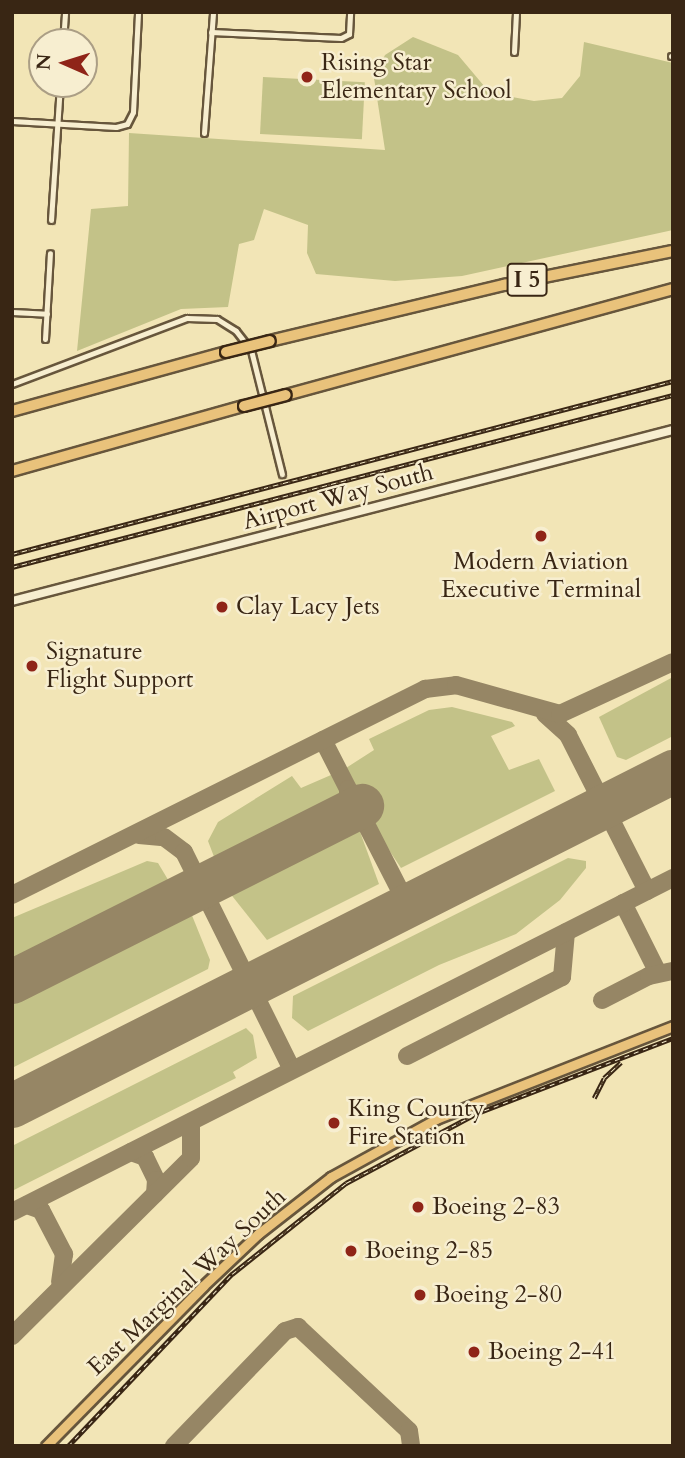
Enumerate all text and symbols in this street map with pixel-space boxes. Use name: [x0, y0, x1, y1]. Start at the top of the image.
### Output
north arrow: [28, 28, 98, 98]
place label: Rising Star Elementary School: [321, 49, 512, 105]
text: N: [31, 53, 57, 71]
marker: Rising Star Elementary School: [299, 69, 315, 85]
road number: I 5: [506, 260, 548, 300]
street label: Airport Way South: [240, 458, 436, 536]
marker: Modern Aviation Executive Terminal: [533, 528, 549, 544]
place label: Modern Aviation Executive Terminal: [441, 548, 641, 604]
place label: Clay Lacy Jets: [236, 593, 380, 621]
marker: Clay Lacy Jets: [214, 599, 230, 615]
place label: Signature Flight Support: [46, 638, 193, 694]
marker: Signature Flight Support: [24, 658, 40, 674]
place label: King County Fire Station: [348, 1095, 485, 1151]
marker: King County Fire Station: [326, 1115, 342, 1131]
street label: East Marginal Way South: [82, 1183, 292, 1381]
place label: Boeing 2-83: [432, 1193, 560, 1221]
marker: Boeing 2-83: [410, 1199, 426, 1215]
place label: Boeing 2-85: [365, 1237, 493, 1265]
marker: Boeing 2-85: [343, 1243, 359, 1259]
place label: Boeing 2-80: [434, 1281, 562, 1309]
marker: Boeing 2-80: [412, 1287, 428, 1303]
place label: Boeing 2-41: [488, 1338, 616, 1366]
marker: Boeing 2-41: [466, 1344, 482, 1360]

